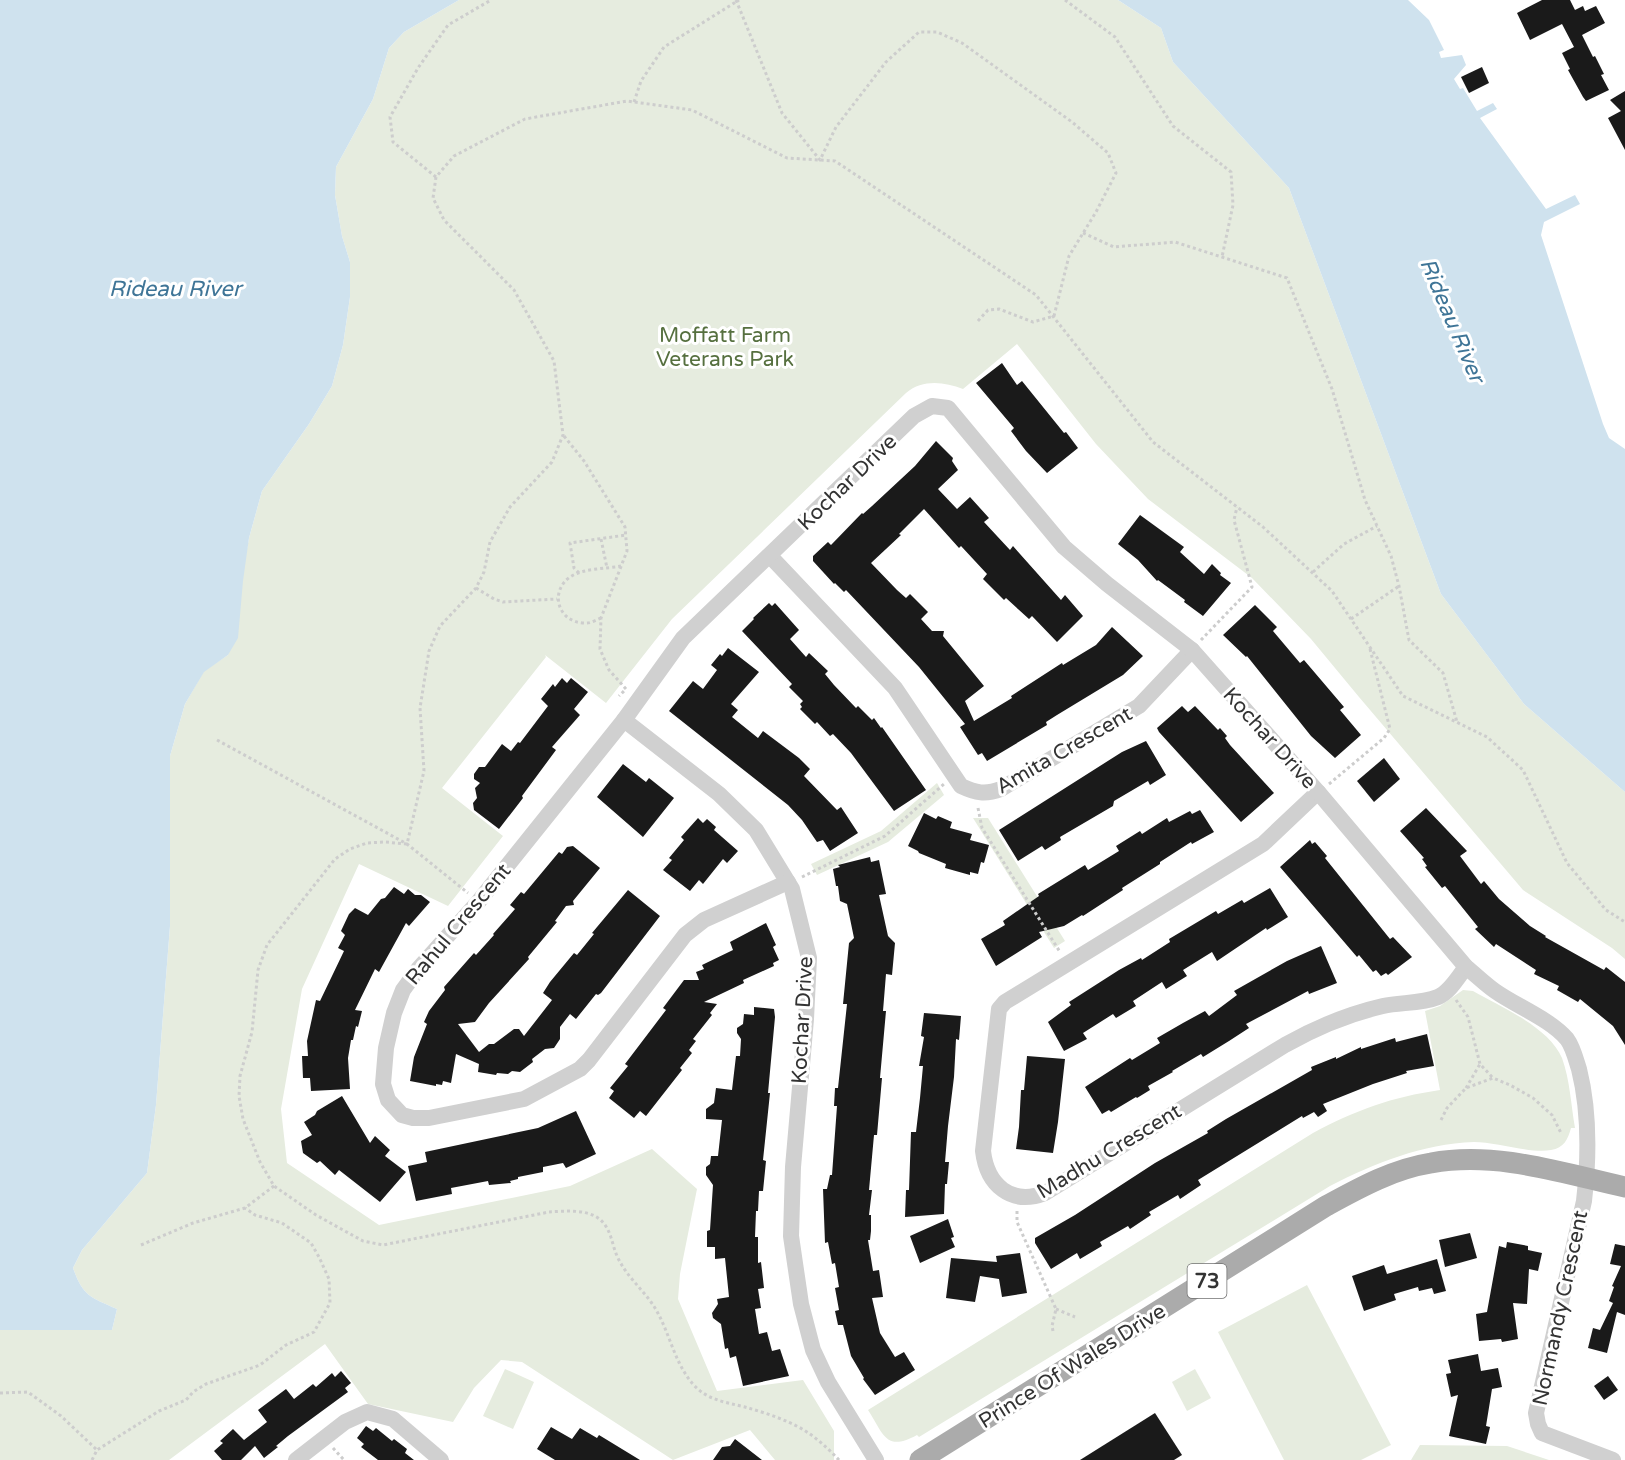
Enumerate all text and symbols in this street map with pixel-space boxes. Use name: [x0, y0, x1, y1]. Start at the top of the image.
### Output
water label: Rideau River: [1414, 254, 1491, 389]
water label: Rideau River: [109, 276, 244, 302]
park label: Moffatt Farm Veterans Park: [656, 323, 794, 372]
street label: Kochar Drive: [793, 429, 902, 536]
street label: Kochar Drive: [1218, 682, 1322, 794]
street label: Amita Crescent: [992, 701, 1137, 800]
street label: Rahul Crescent: [400, 859, 516, 990]
street label: Kochar Drive: [787, 955, 818, 1085]
street label: Madhu Crescent: [1033, 1098, 1186, 1204]
street label: Normandy Crescent: [1528, 1208, 1593, 1408]
road number: 73: [1188, 1264, 1226, 1298]
street label: Prince Of Wales Drive: [974, 1299, 1170, 1434]

